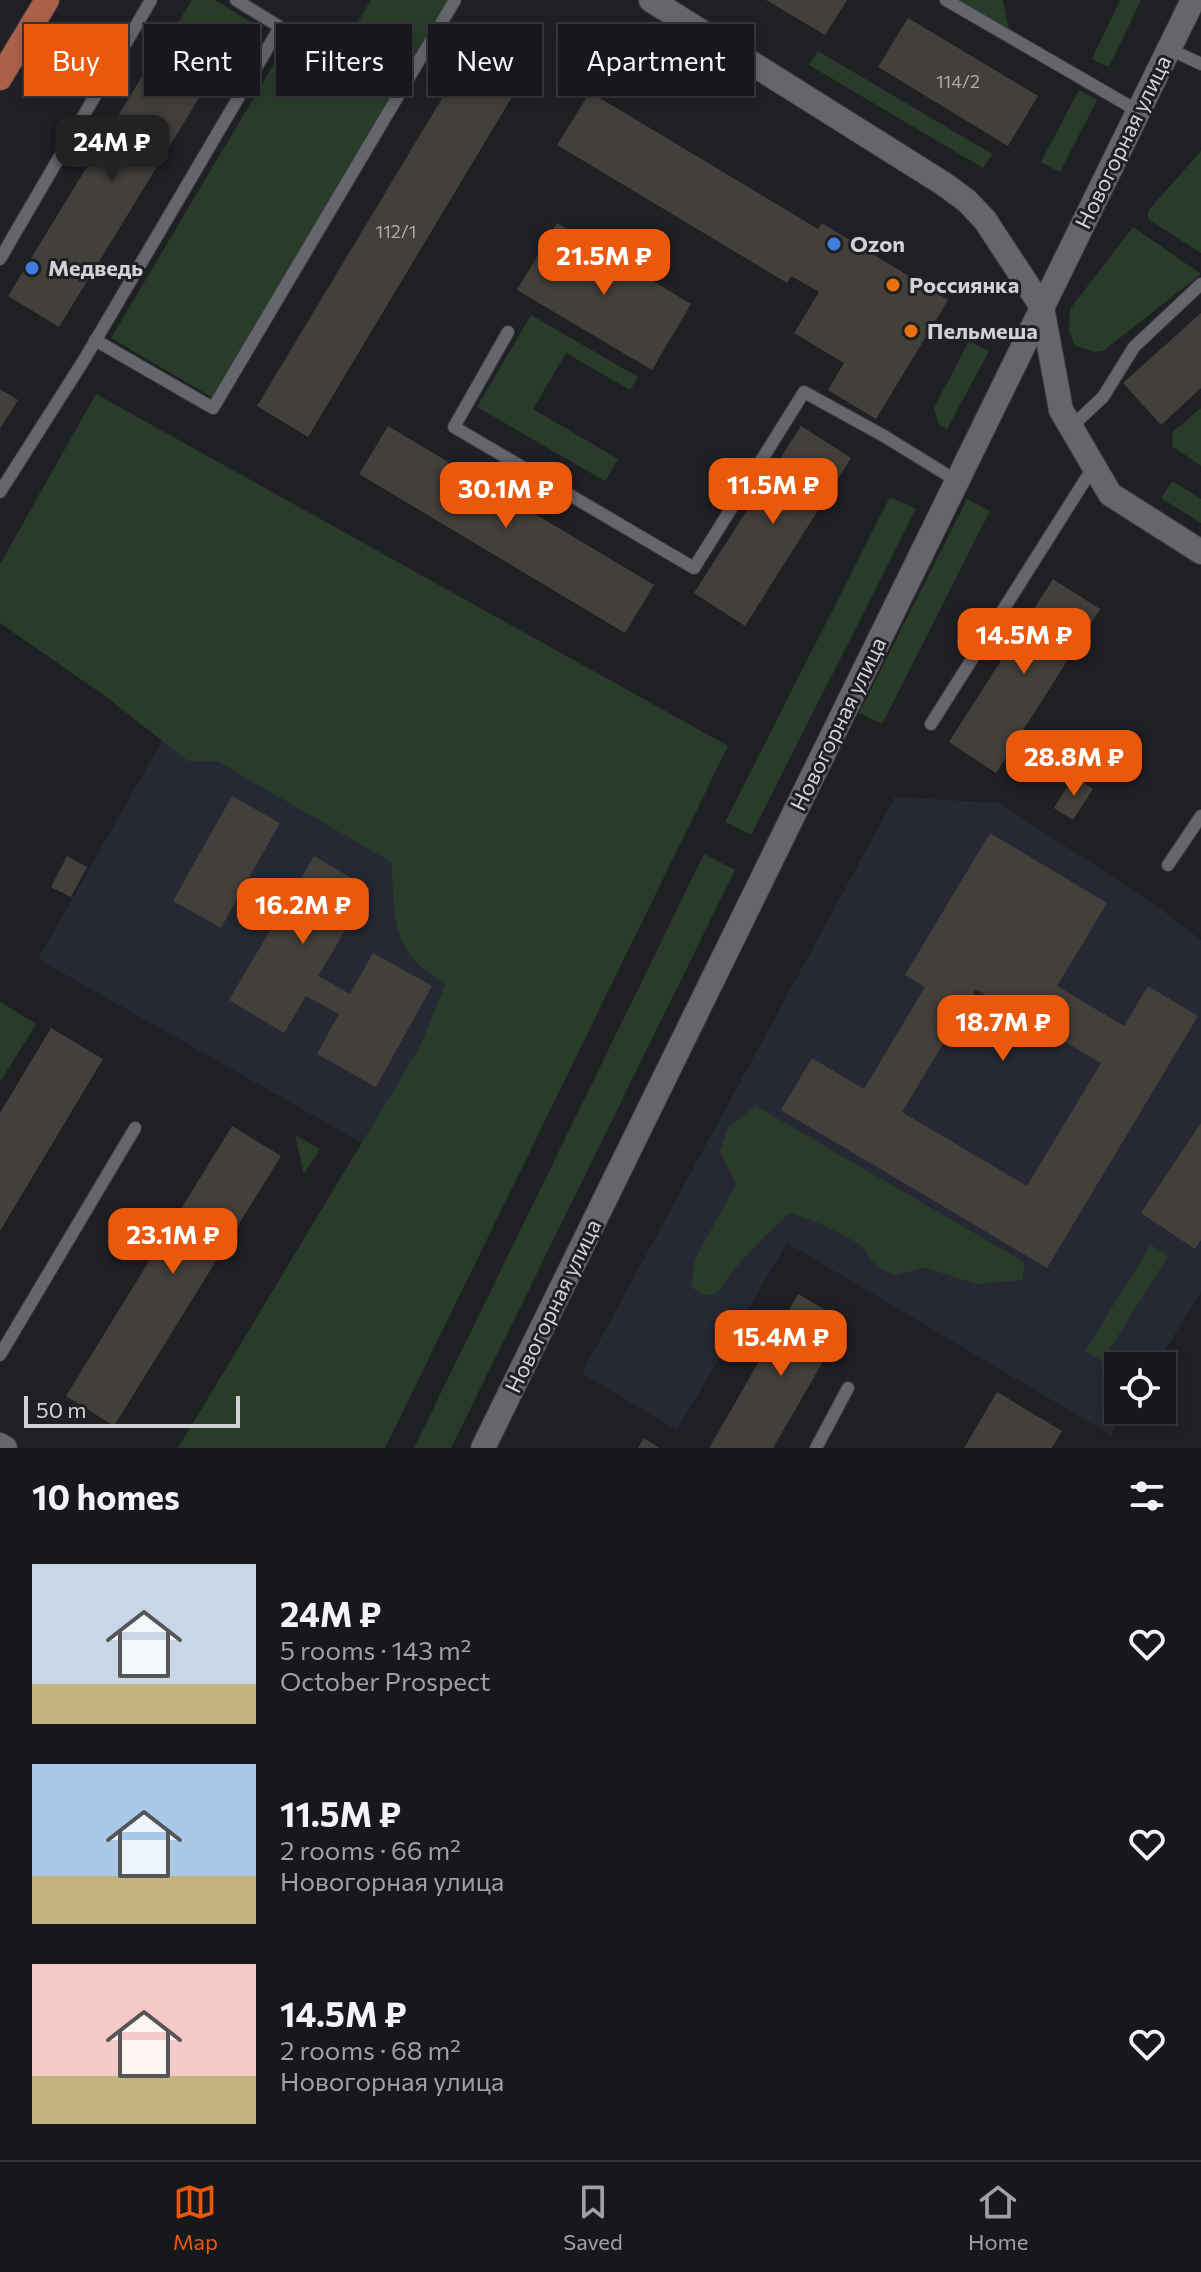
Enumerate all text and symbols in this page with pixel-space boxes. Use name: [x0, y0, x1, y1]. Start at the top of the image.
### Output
chip: Buy: [24, 24, 128, 96]
chip: Rent: [144, 24, 260, 96]
chip: Filters: [276, 24, 412, 96]
chip: New: [428, 24, 542, 96]
chip: Apartment: [558, 24, 754, 96]
street label: Новогорная улица: [1069, 51, 1176, 233]
house number: 114/2: [936, 70, 980, 92]
pin: 24M ₽: [56, 115, 168, 183]
text: 24M ₽: [73, 125, 151, 156]
house number: 112/1: [375, 220, 417, 242]
pin: 21.5M ₽: [530, 229, 678, 297]
place label: Ozon: [850, 230, 905, 257]
marker: Ozon: [825, 235, 843, 253]
text: 21.5M ₽: [556, 239, 652, 270]
place label: Медведь: [48, 254, 143, 281]
marker: Медведь: [23, 259, 41, 277]
place label: Россиянка: [909, 271, 1019, 298]
marker: Россиянка: [884, 276, 902, 294]
place label: Пельмеша: [927, 317, 1038, 344]
marker: Пельмеша: [902, 322, 920, 340]
pin: 11.5M ₽: [699, 458, 847, 526]
pin: 30.1M ₽: [432, 462, 580, 530]
text: 11.5M ₽: [727, 468, 819, 499]
text: 30.1M ₽: [458, 472, 554, 503]
pin: 14.5M ₽: [950, 608, 1098, 676]
text: 14.5M ₽: [976, 618, 1072, 649]
street label: Новогорная улица: [784, 633, 891, 815]
pin: 28.8M ₽: [1000, 730, 1148, 798]
text: 28.8M ₽: [1024, 740, 1124, 771]
pin: 16.2M ₽: [229, 878, 377, 946]
text: 16.2M ₽: [255, 888, 351, 919]
pin: 18.7M ₽: [929, 995, 1077, 1063]
text: 18.7M ₽: [955, 1005, 1051, 1036]
pin: 23.1M ₽: [99, 1208, 247, 1276]
street label: Новогорная улица: [499, 1215, 606, 1397]
text: 23.1M ₽: [126, 1218, 220, 1249]
pin: 15.4M ₽: [707, 1310, 855, 1378]
text: 15.4M ₽: [733, 1320, 829, 1351]
map controls: [1104, 1352, 1176, 1424]
button: locate: [1104, 1352, 1176, 1424]
scale bar: [24, 1392, 240, 1428]
text: 50 m: [36, 1396, 86, 1423]
icon: filters: [1125, 1474, 1169, 1518]
text: 10 homes: [32, 1475, 180, 1517]
text: 24M ₽: [280, 1592, 381, 1634]
icon: home: [96, 1596, 192, 1692]
icon: heart: [1125, 1622, 1169, 1666]
text: 5 rooms · 143 m²: [280, 1634, 471, 1665]
text: October Prospect: [280, 1665, 491, 1696]
text: 11.5M ₽: [280, 1792, 401, 1834]
icon: home: [96, 1796, 192, 1892]
icon: heart: [1125, 1822, 1169, 1866]
text: 2 rooms · 66 m²: [280, 1834, 461, 1865]
text: Новогорная улица: [280, 1865, 504, 1896]
text: 14.5M ₽: [280, 1992, 407, 2034]
icon: home: [96, 1996, 192, 2092]
icon: heart: [1125, 2022, 1169, 2066]
text: 2 rooms · 68 m²: [280, 2034, 461, 2065]
text: Новогорная улица: [280, 2065, 504, 2096]
tab: Map: [173, 2180, 218, 2255]
tab: Saved: [563, 2180, 623, 2255]
tab: Home: [968, 2180, 1028, 2255]

